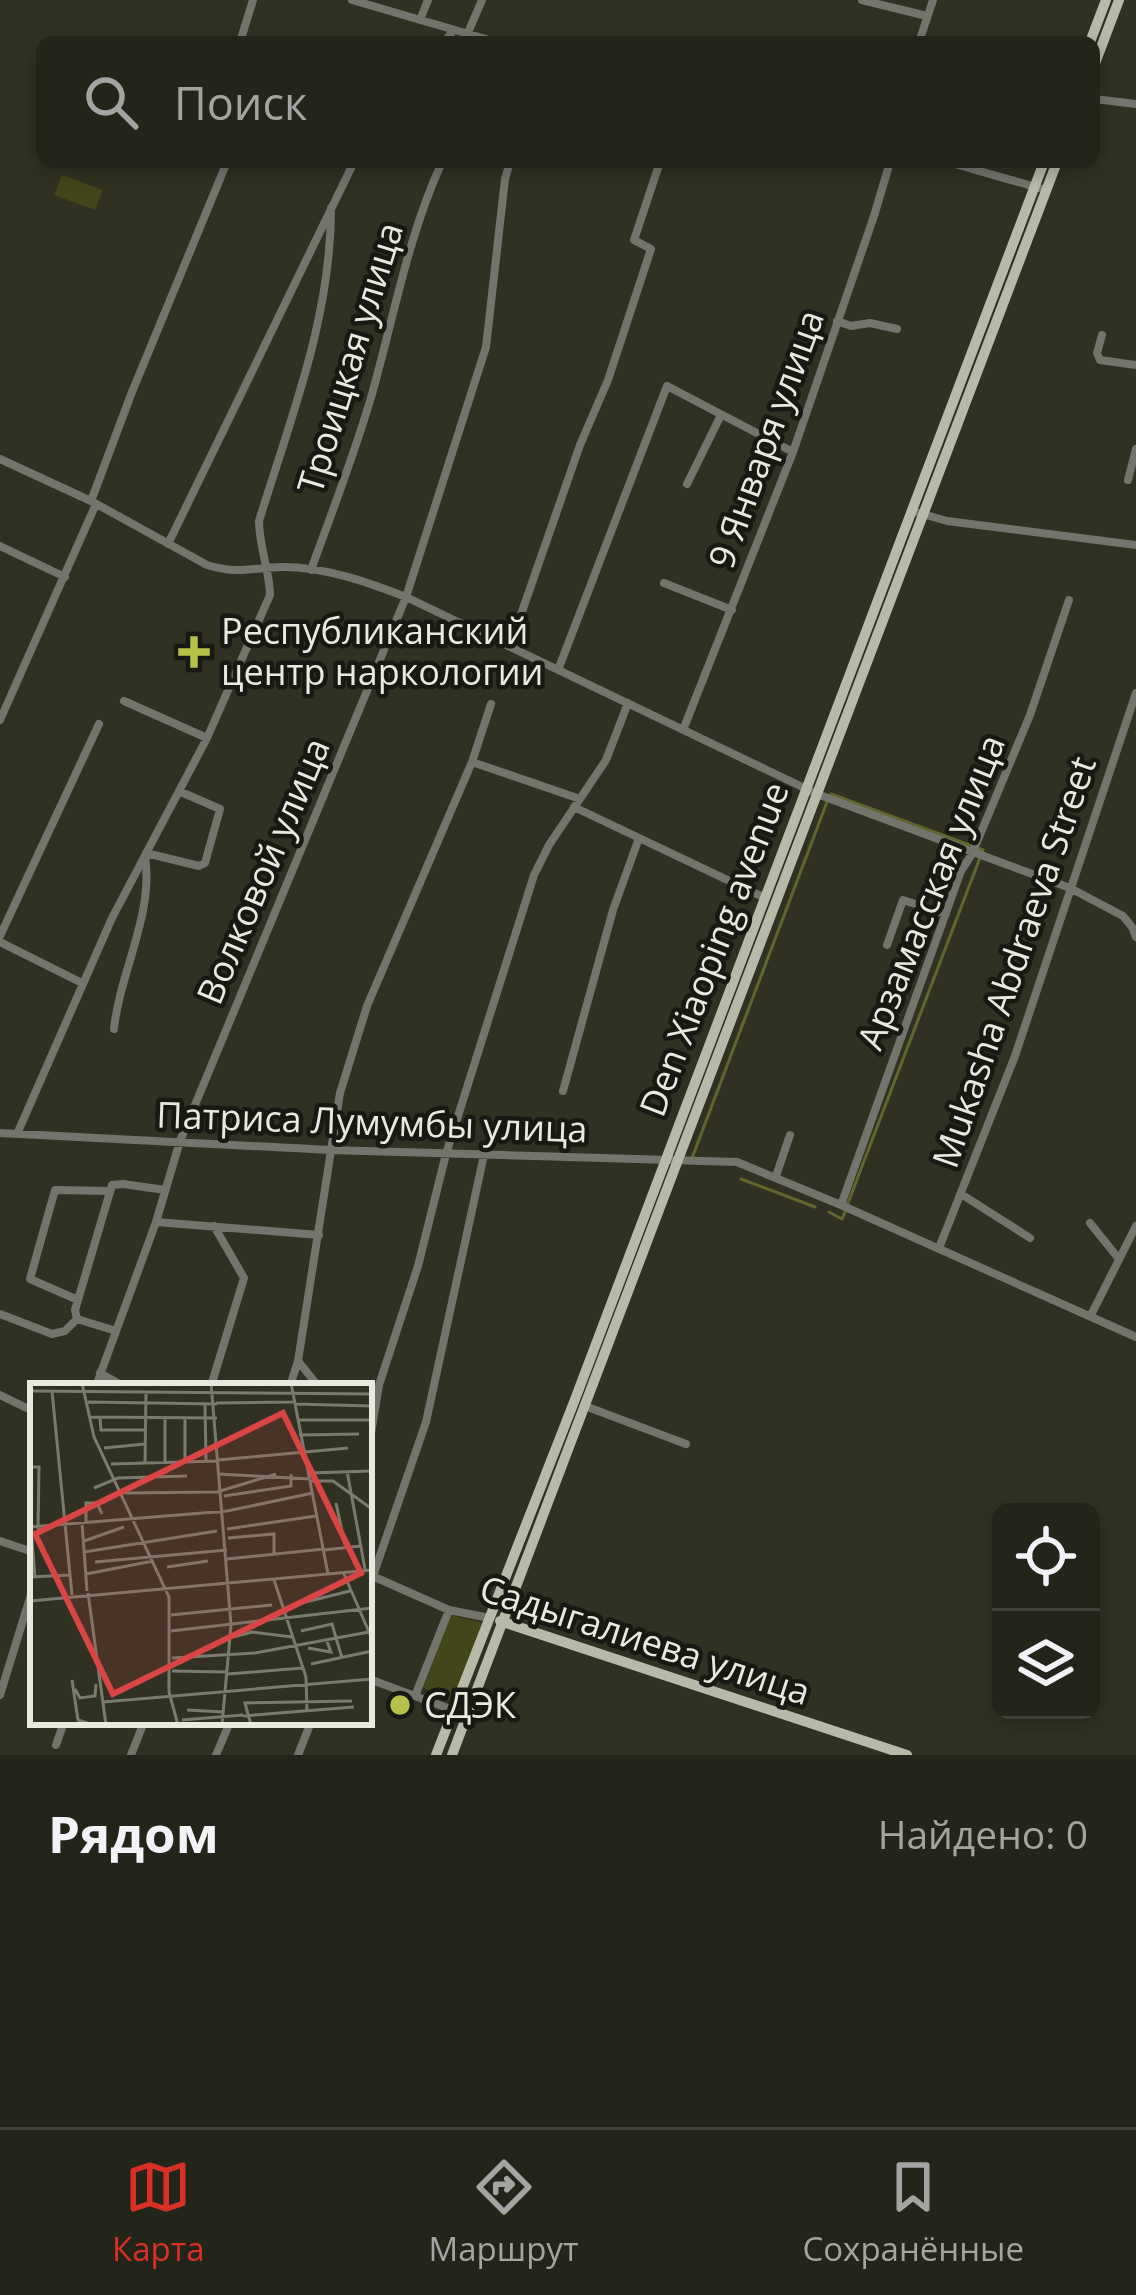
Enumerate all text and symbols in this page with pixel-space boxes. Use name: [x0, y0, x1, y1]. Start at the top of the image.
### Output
search box: [36, 36, 1100, 168]
icon: search: [78, 69, 144, 135]
text: Поиск: [174, 72, 307, 133]
street label: Троицкая улица: [285, 216, 414, 499]
street label: 9 Января улица: [696, 303, 835, 575]
place label: Республиканский центр наркологии: [221, 606, 543, 696]
marker: Республиканский центр наркологии: [178, 636, 210, 668]
street label: Арзамасская улица: [845, 727, 1016, 1056]
street label: Волковой улица: [184, 730, 341, 1011]
street label: Mukasha Abdraeva Street: [920, 750, 1107, 1174]
street label: Den Xiaoping avenue: [627, 775, 800, 1123]
street label: Патриса Лумумбы улица: [156, 1089, 588, 1154]
inset map: [30, 1383, 372, 1725]
map controls: [992, 1503, 1100, 1719]
button: locate: [992, 1503, 1100, 1611]
street label: Садыгалиева улица: [474, 1563, 816, 1716]
button: layers: [992, 1611, 1100, 1719]
place label: СДЭК: [424, 1680, 516, 1729]
marker: СДЭК: [387, 1692, 413, 1718]
text: Рядом: [48, 1798, 219, 1868]
text: Найдено: 0: [878, 1807, 1088, 1860]
tab: Карта: [112, 2154, 205, 2271]
tab: Маршрут: [429, 2154, 578, 2271]
tab: Сохранённые: [802, 2154, 1024, 2271]

